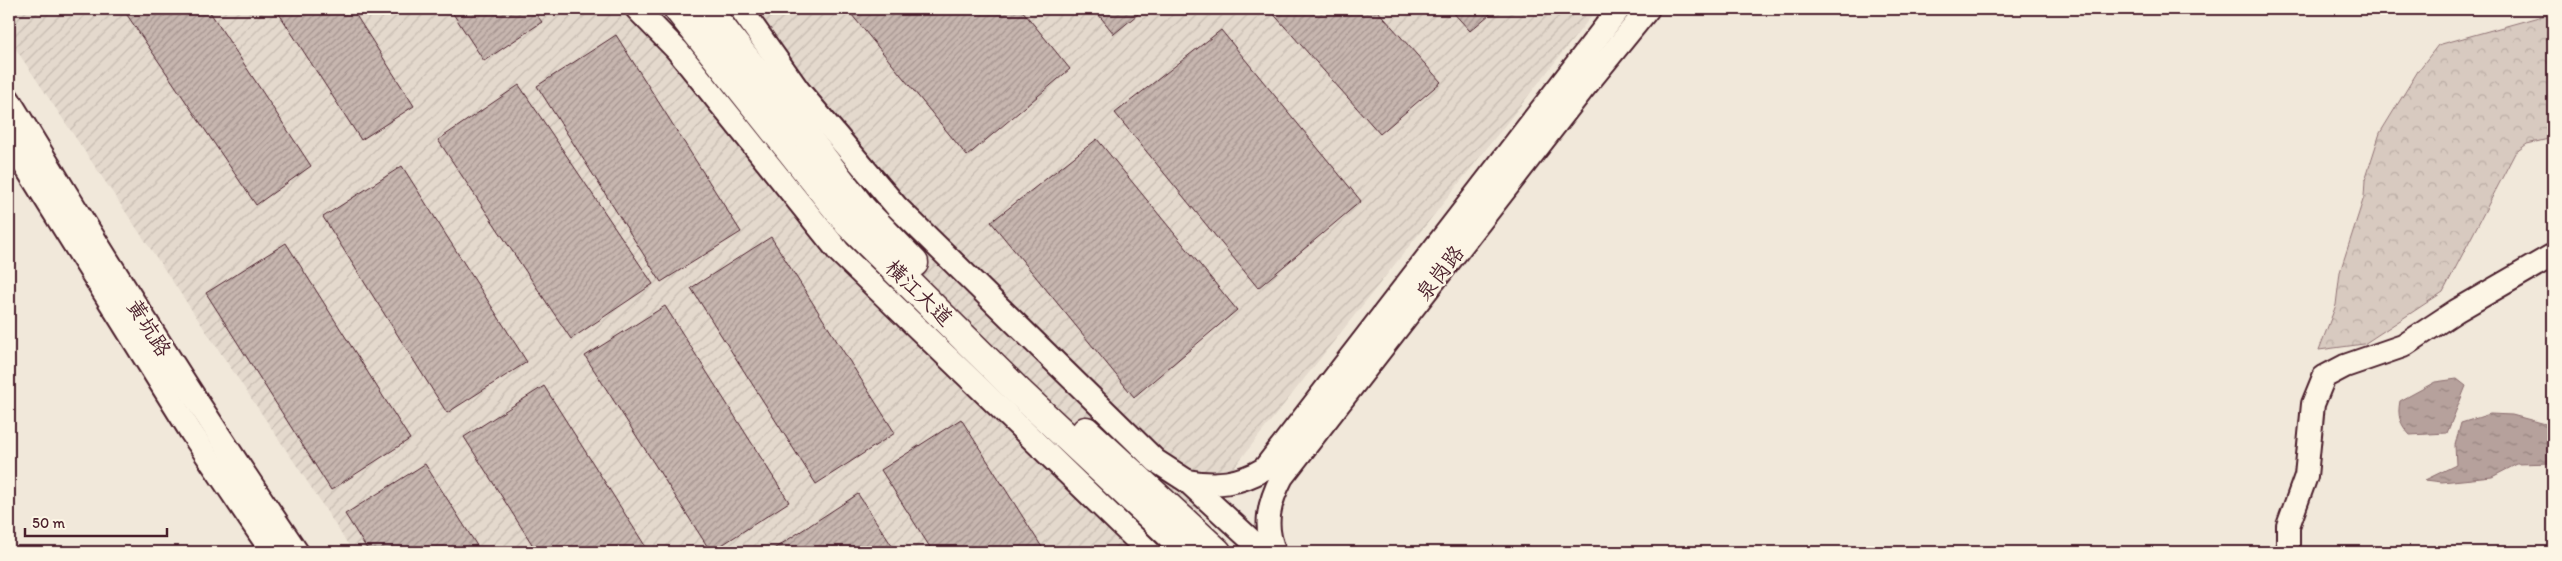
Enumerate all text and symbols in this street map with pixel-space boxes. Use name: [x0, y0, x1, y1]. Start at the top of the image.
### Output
street label: 泉岗路: [1410, 240, 1469, 305]
street label: 横江大道: [880, 254, 958, 331]
street label: 黄坑路: [122, 294, 177, 361]
scale bar: [25, 506, 168, 538]
text: 50 m: [32, 514, 65, 532]

